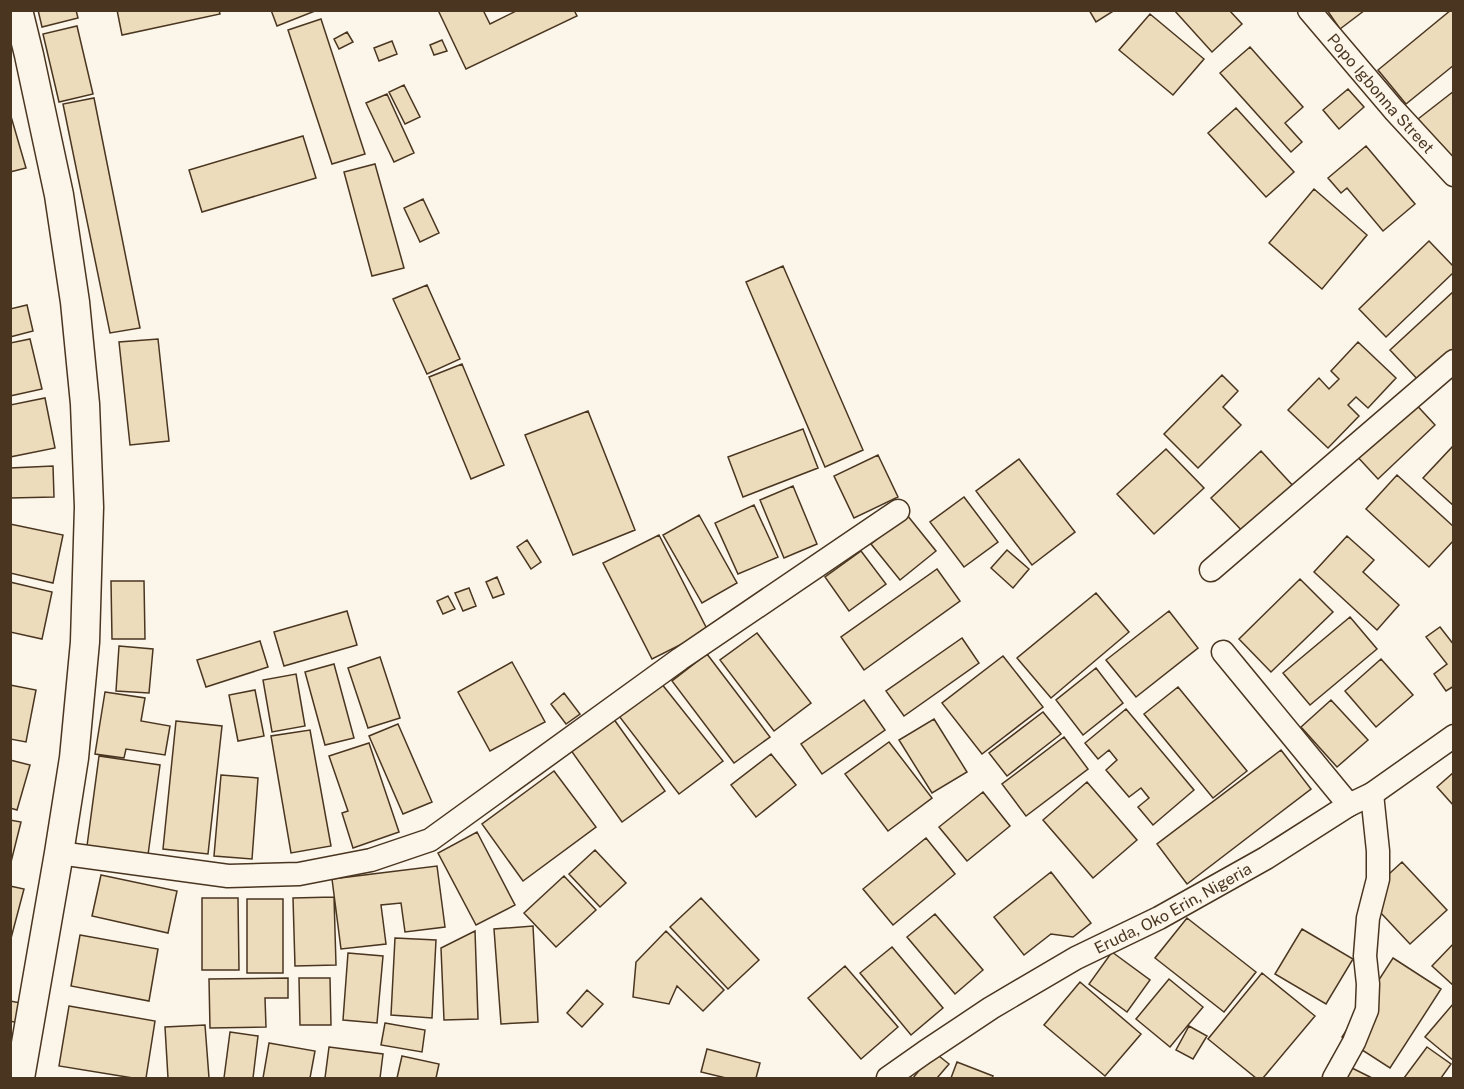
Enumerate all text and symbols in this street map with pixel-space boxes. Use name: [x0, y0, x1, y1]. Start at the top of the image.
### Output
street label: Popo Igbonna Street: [1323, 30, 1438, 157]
street label: Eruda, Oko Erin, Nigeria: [1091, 859, 1255, 958]

